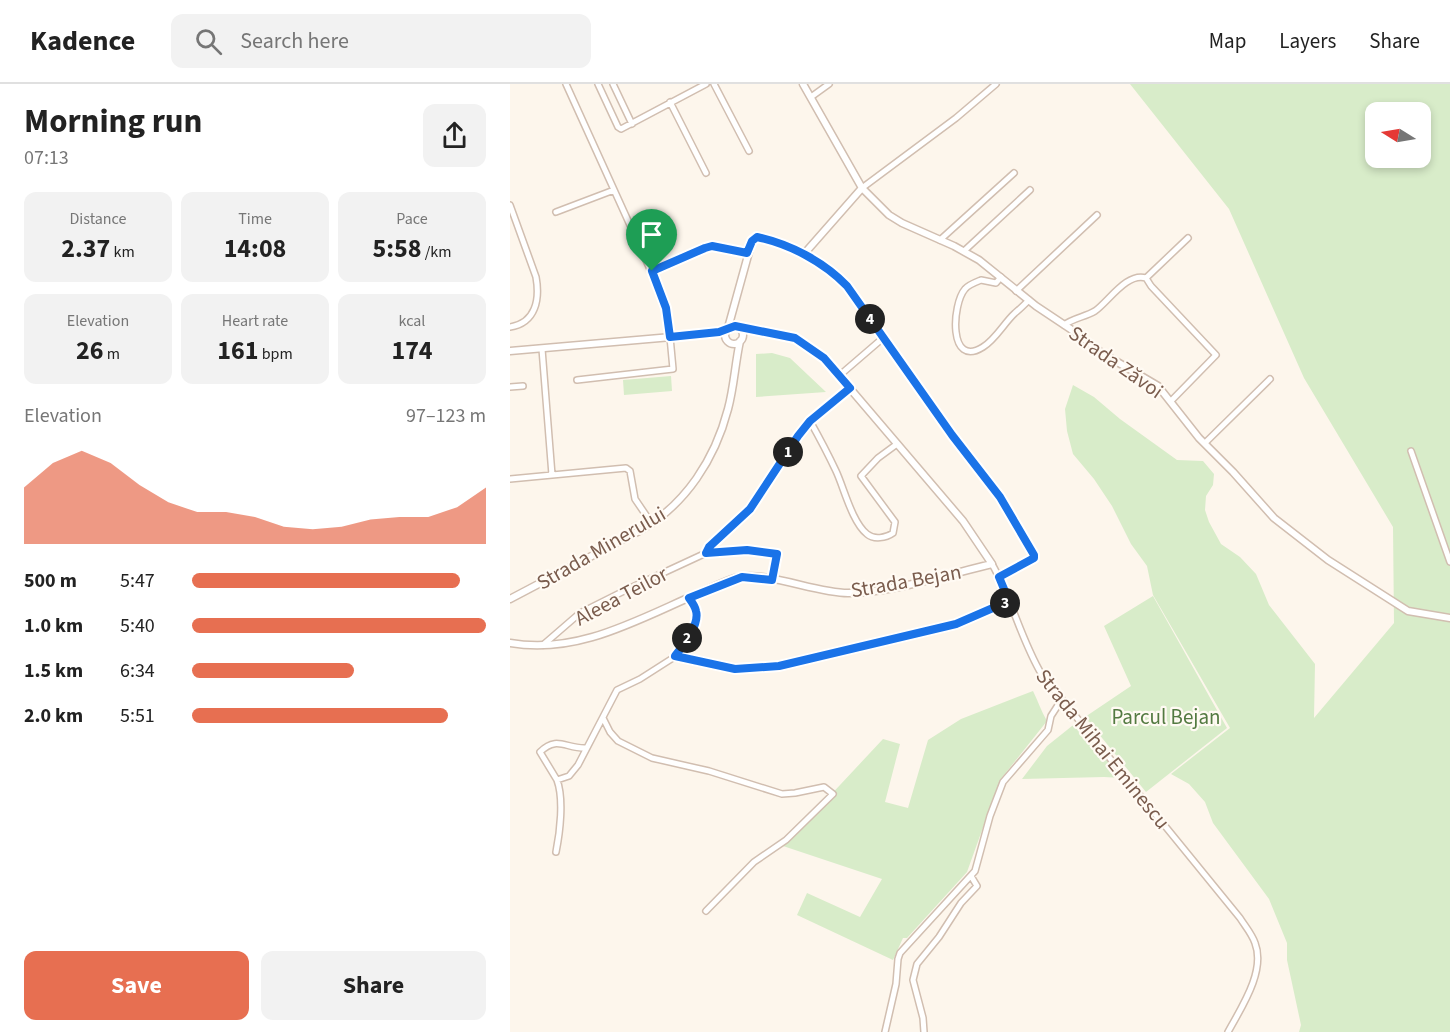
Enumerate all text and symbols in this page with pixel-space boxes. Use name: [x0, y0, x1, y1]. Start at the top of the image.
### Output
search box: [171, 14, 591, 68]
text: Kadence: [30, 21, 135, 61]
icon: search: [192, 25, 225, 58]
text: Search here: [240, 25, 349, 57]
text: Map: [1209, 26, 1246, 56]
text: Layers: [1279, 26, 1336, 56]
text: Share: [1369, 26, 1420, 56]
text: Morning run: [24, 98, 202, 145]
north arrow: [1365, 102, 1431, 168]
map controls: [1365, 102, 1431, 168]
button: share: [423, 104, 486, 167]
text: 07:13: [24, 144, 69, 172]
text: Distance: [70, 208, 126, 230]
text: Time: [238, 208, 272, 230]
text: Pace: [396, 208, 428, 230]
pin: [626, 209, 677, 271]
icon: arrive: [635, 218, 668, 251]
text: 2.37: [61, 230, 110, 267]
text: 14:08: [224, 230, 286, 267]
text: 5:58: [373, 230, 422, 267]
text: km: [110, 241, 135, 263]
text: /km: [422, 241, 451, 263]
pin: 4: [855, 304, 885, 334]
text: 4: [866, 308, 874, 330]
text: Elevation: [67, 310, 129, 332]
text: Heart rate: [222, 310, 288, 332]
text: kcal: [399, 310, 425, 332]
street label: Strada Zăvoi: [1063, 318, 1169, 406]
text: 26: [76, 332, 104, 369]
text: 161: [217, 332, 258, 369]
text: 174: [391, 332, 433, 369]
text: m: [104, 343, 120, 365]
text: bpm: [258, 343, 293, 365]
text: Elevation: [24, 402, 102, 430]
text: 97–123 m: [406, 402, 486, 430]
pin: 1: [773, 437, 803, 467]
text: 1: [784, 441, 792, 463]
street label: Strada Minerului: [531, 499, 671, 597]
street label: Strada Bejan: [848, 557, 964, 605]
street label: Aleea Teilor: [569, 559, 674, 633]
text: 500 m: [24, 567, 77, 595]
text: 5:47: [120, 567, 155, 595]
pin: 3: [990, 588, 1020, 618]
text: 3: [1001, 592, 1009, 614]
text: 1.0 km: [24, 612, 83, 640]
text: 5:40: [120, 612, 155, 640]
pin: 2: [672, 623, 702, 653]
text: 2: [683, 627, 691, 649]
text: 1.5 km: [24, 657, 83, 685]
text: 6:34: [120, 657, 155, 685]
street label: Strada Mihai Eminescu: [1029, 662, 1177, 836]
text: 2.0 km: [24, 702, 83, 730]
text: 5:51: [120, 702, 155, 730]
park label: Parcul Bejan: [1111, 702, 1221, 732]
button: Save: [24, 951, 249, 1020]
button: Share: [261, 951, 486, 1020]

